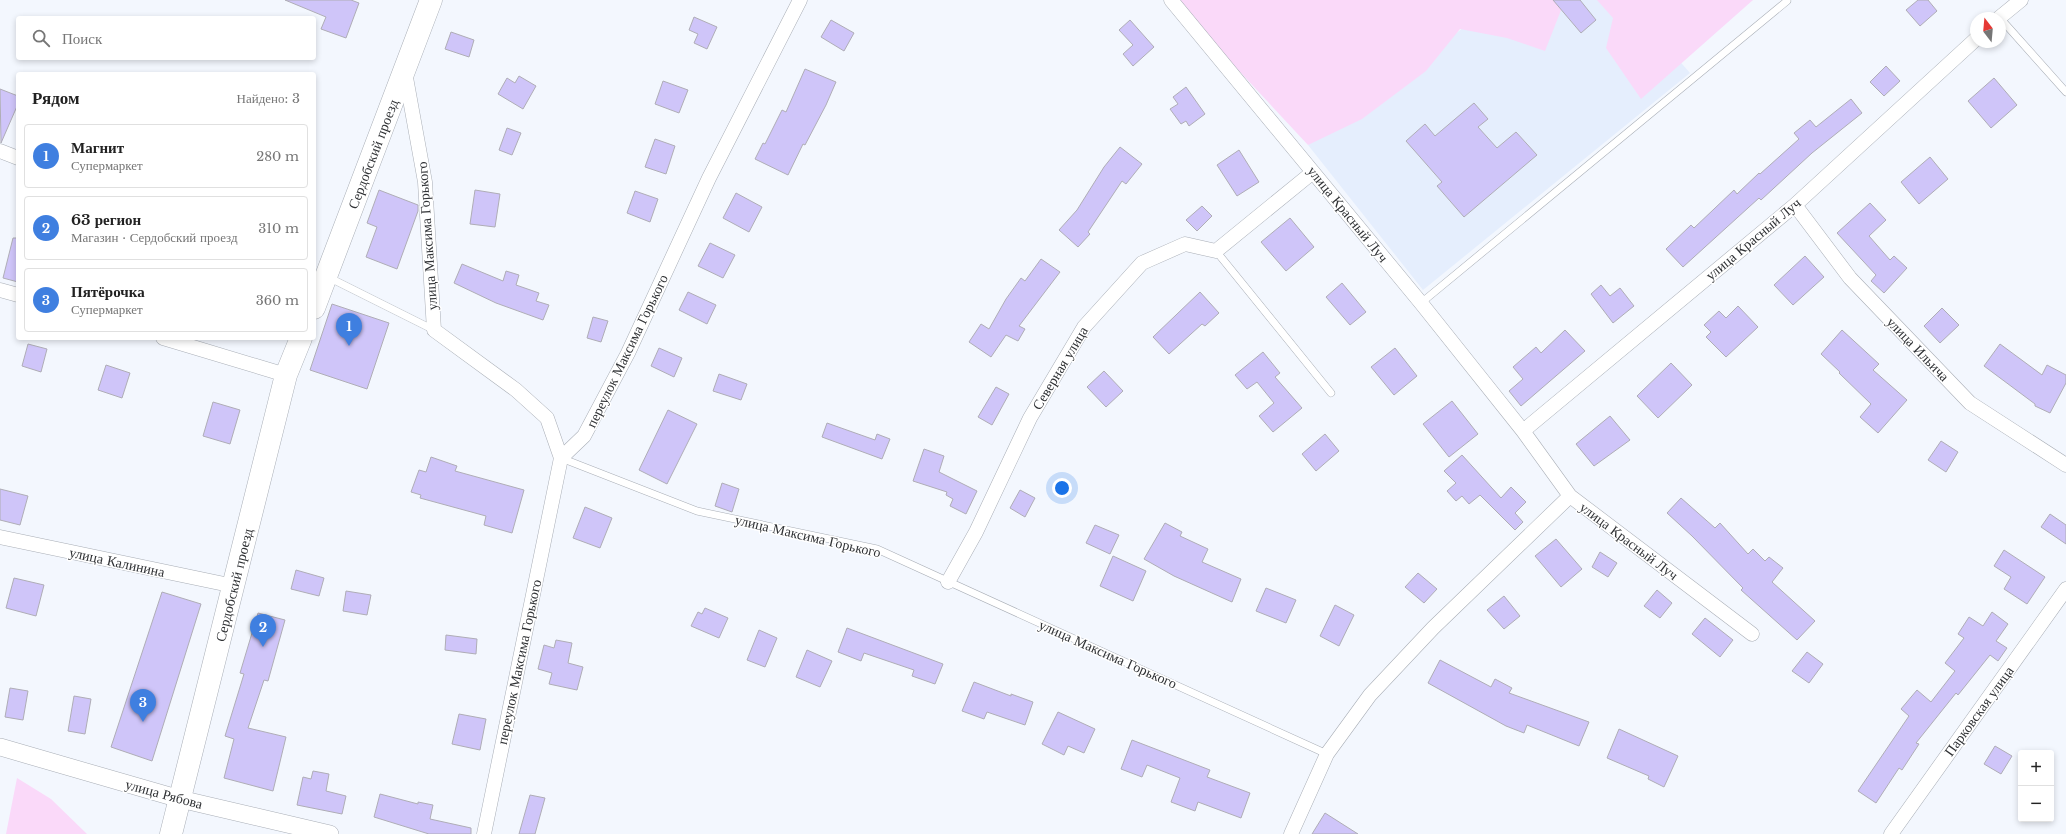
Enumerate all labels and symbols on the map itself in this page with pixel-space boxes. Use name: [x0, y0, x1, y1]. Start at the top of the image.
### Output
north arrow: [1970, 12, 2006, 48]
street label: Сердобский проезд: [344, 97, 402, 211]
street label: улица Максима Горького: [413, 161, 441, 311]
street label: улица Красный Луч: [1304, 162, 1392, 266]
street label: улица Красный Луч: [1702, 194, 1804, 284]
street label: переулок Максима Горького: [582, 271, 672, 431]
pin: 1: [336, 313, 362, 346]
street label: улица Ильича: [1883, 313, 1954, 386]
street label: Северная улица: [1028, 322, 1092, 413]
your location: [1052, 478, 1072, 498]
street label: улица Красный Луч: [1576, 498, 1682, 584]
street label: улица Максима Горького: [733, 510, 883, 562]
street label: Сердобский проезд: [211, 526, 257, 644]
street label: улица Калинина: [68, 543, 167, 581]
street label: переулок Максима Горького: [493, 578, 545, 746]
pin: 2: [250, 614, 276, 647]
street label: улица Максима Горького: [1036, 615, 1180, 693]
street label: Парковская улица: [1940, 662, 2018, 760]
pin: 3: [130, 689, 156, 722]
street label: улица Рябова: [123, 775, 205, 813]

